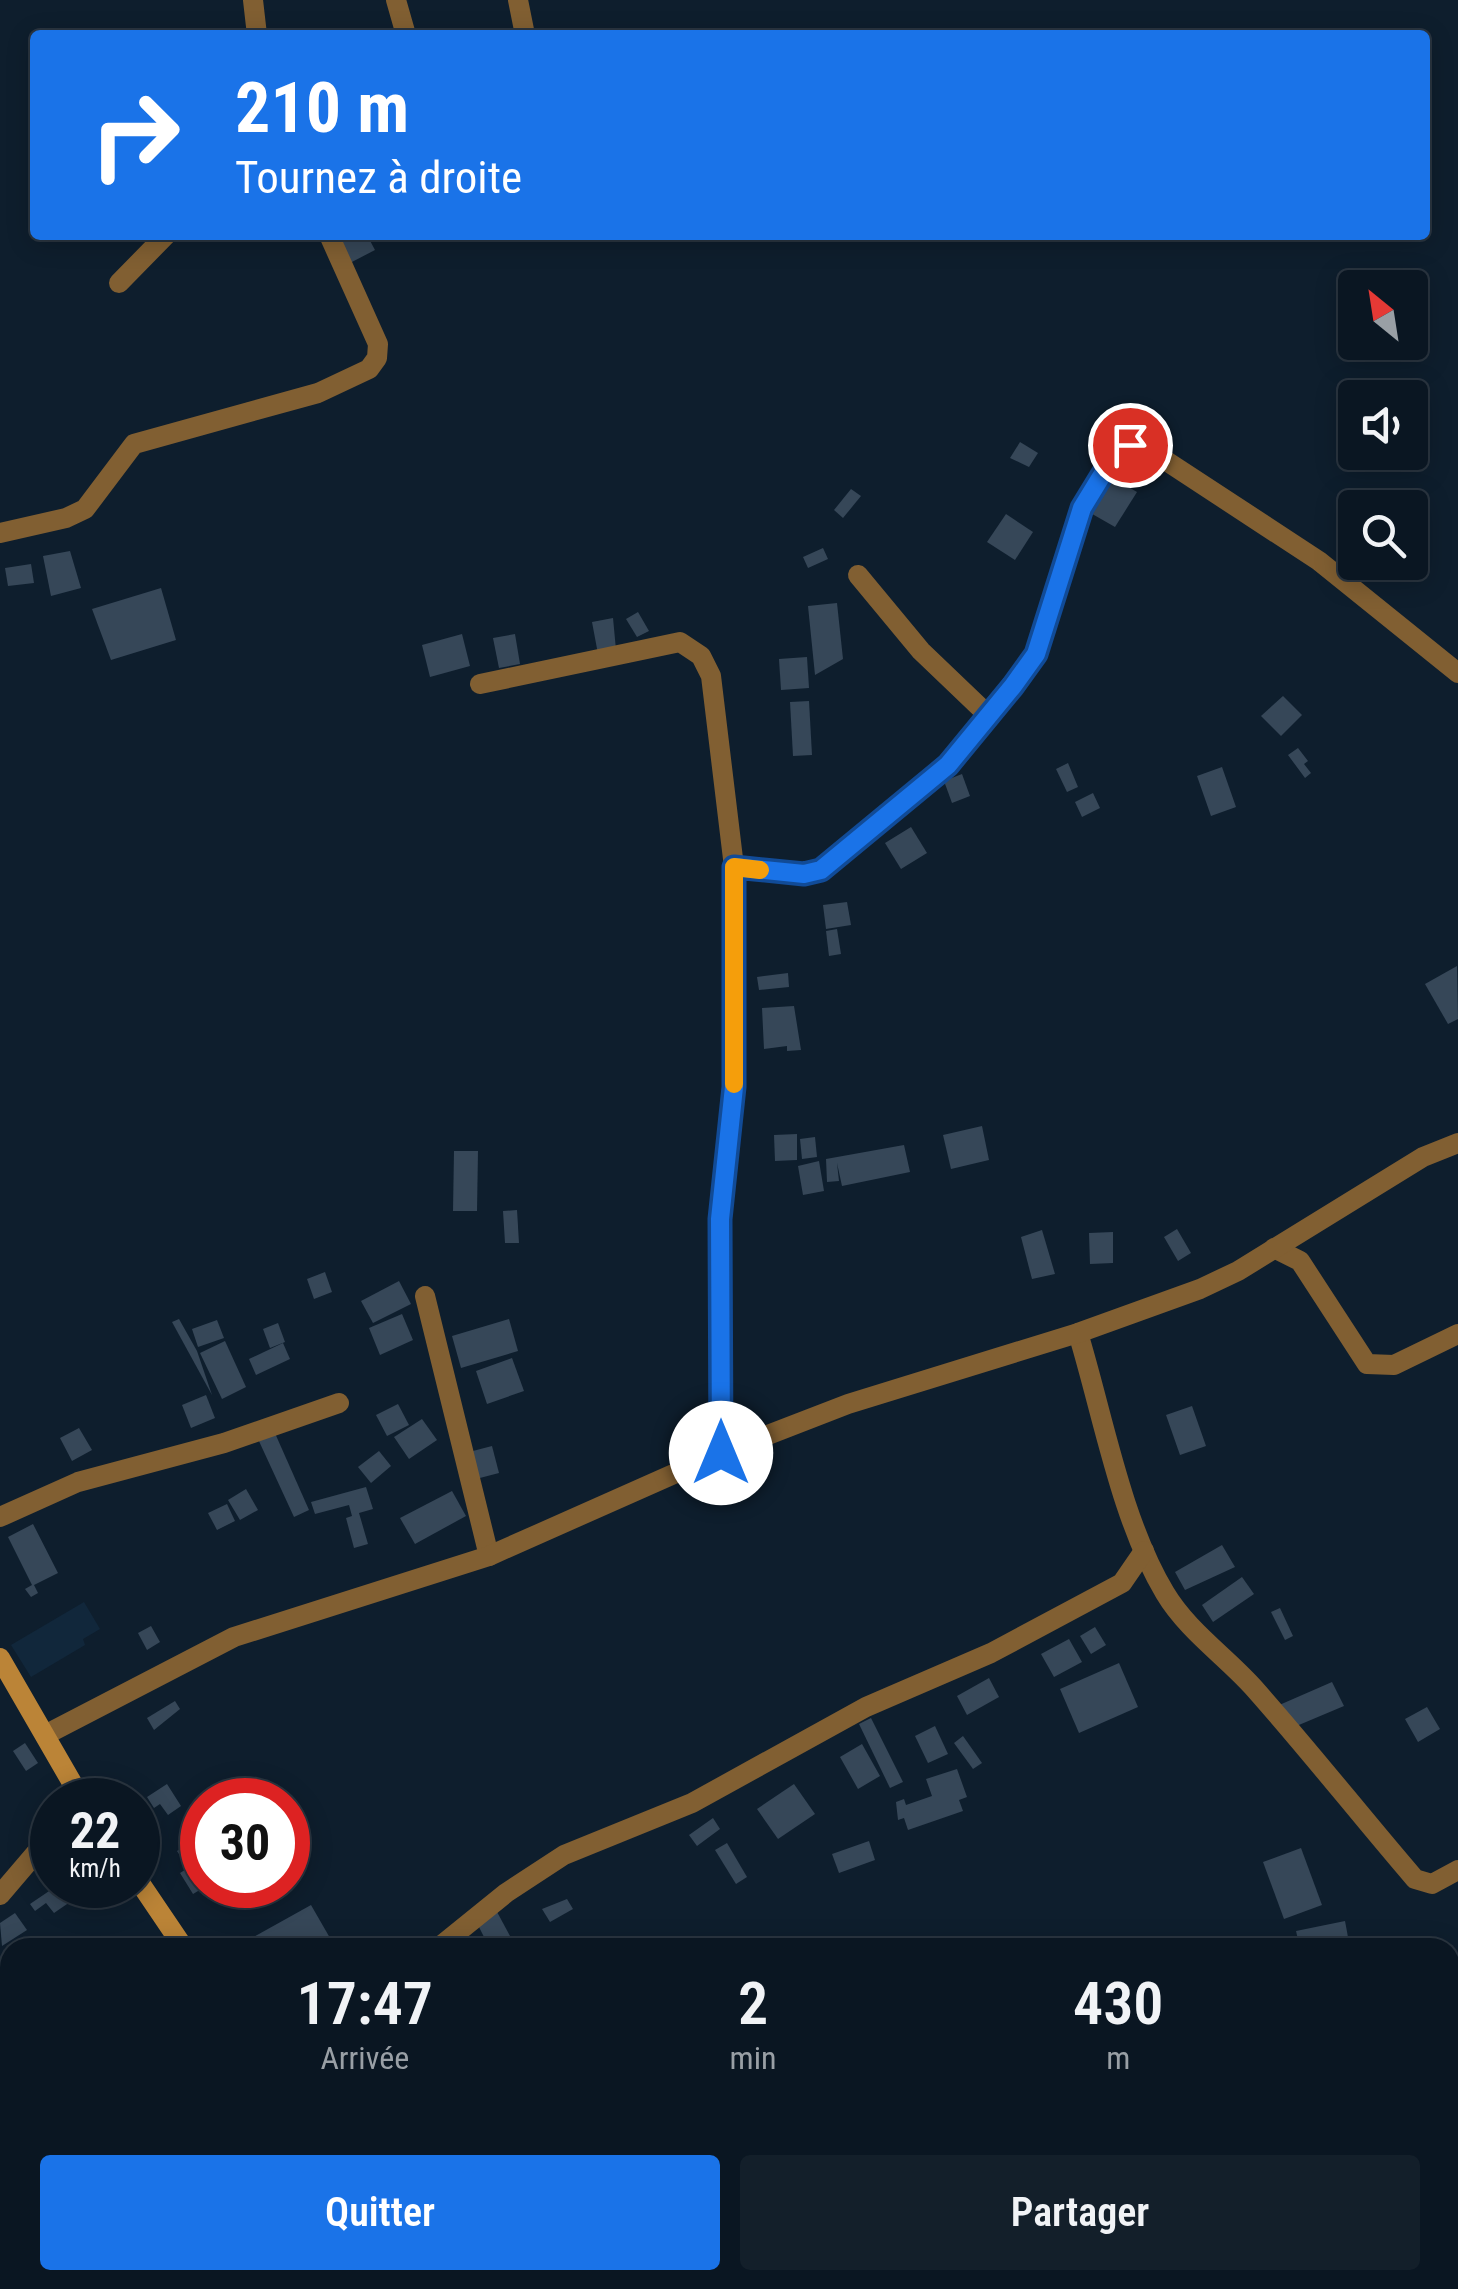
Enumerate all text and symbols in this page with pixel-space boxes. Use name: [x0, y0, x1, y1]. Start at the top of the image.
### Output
text: 210 m: [235, 67, 409, 149]
icon: right: [70, 70, 200, 200]
text: Tournez à droite: [235, 151, 522, 204]
north arrow: [1338, 270, 1428, 360]
map controls: [1338, 270, 1428, 580]
button: sound: [1338, 380, 1428, 470]
pin: [1088, 403, 1173, 488]
icon: arrive: [1103, 418, 1158, 473]
button: search: [1338, 490, 1428, 580]
position arrow: [669, 1401, 773, 1505]
speed limit sign: 30: [180, 1778, 310, 1908]
text: 22: [70, 1802, 120, 1860]
text: km/h: [69, 1854, 121, 1883]
text: 17:47: [296, 1968, 433, 2039]
text: 2: [738, 1968, 768, 2039]
text: 430: [1073, 1968, 1163, 2039]
text: Arrivée: [320, 2039, 409, 2077]
text: min: [730, 2039, 776, 2077]
text: m: [1106, 2039, 1130, 2077]
button: Quitter: [40, 2155, 720, 2270]
button: Partager: [740, 2155, 1420, 2270]

